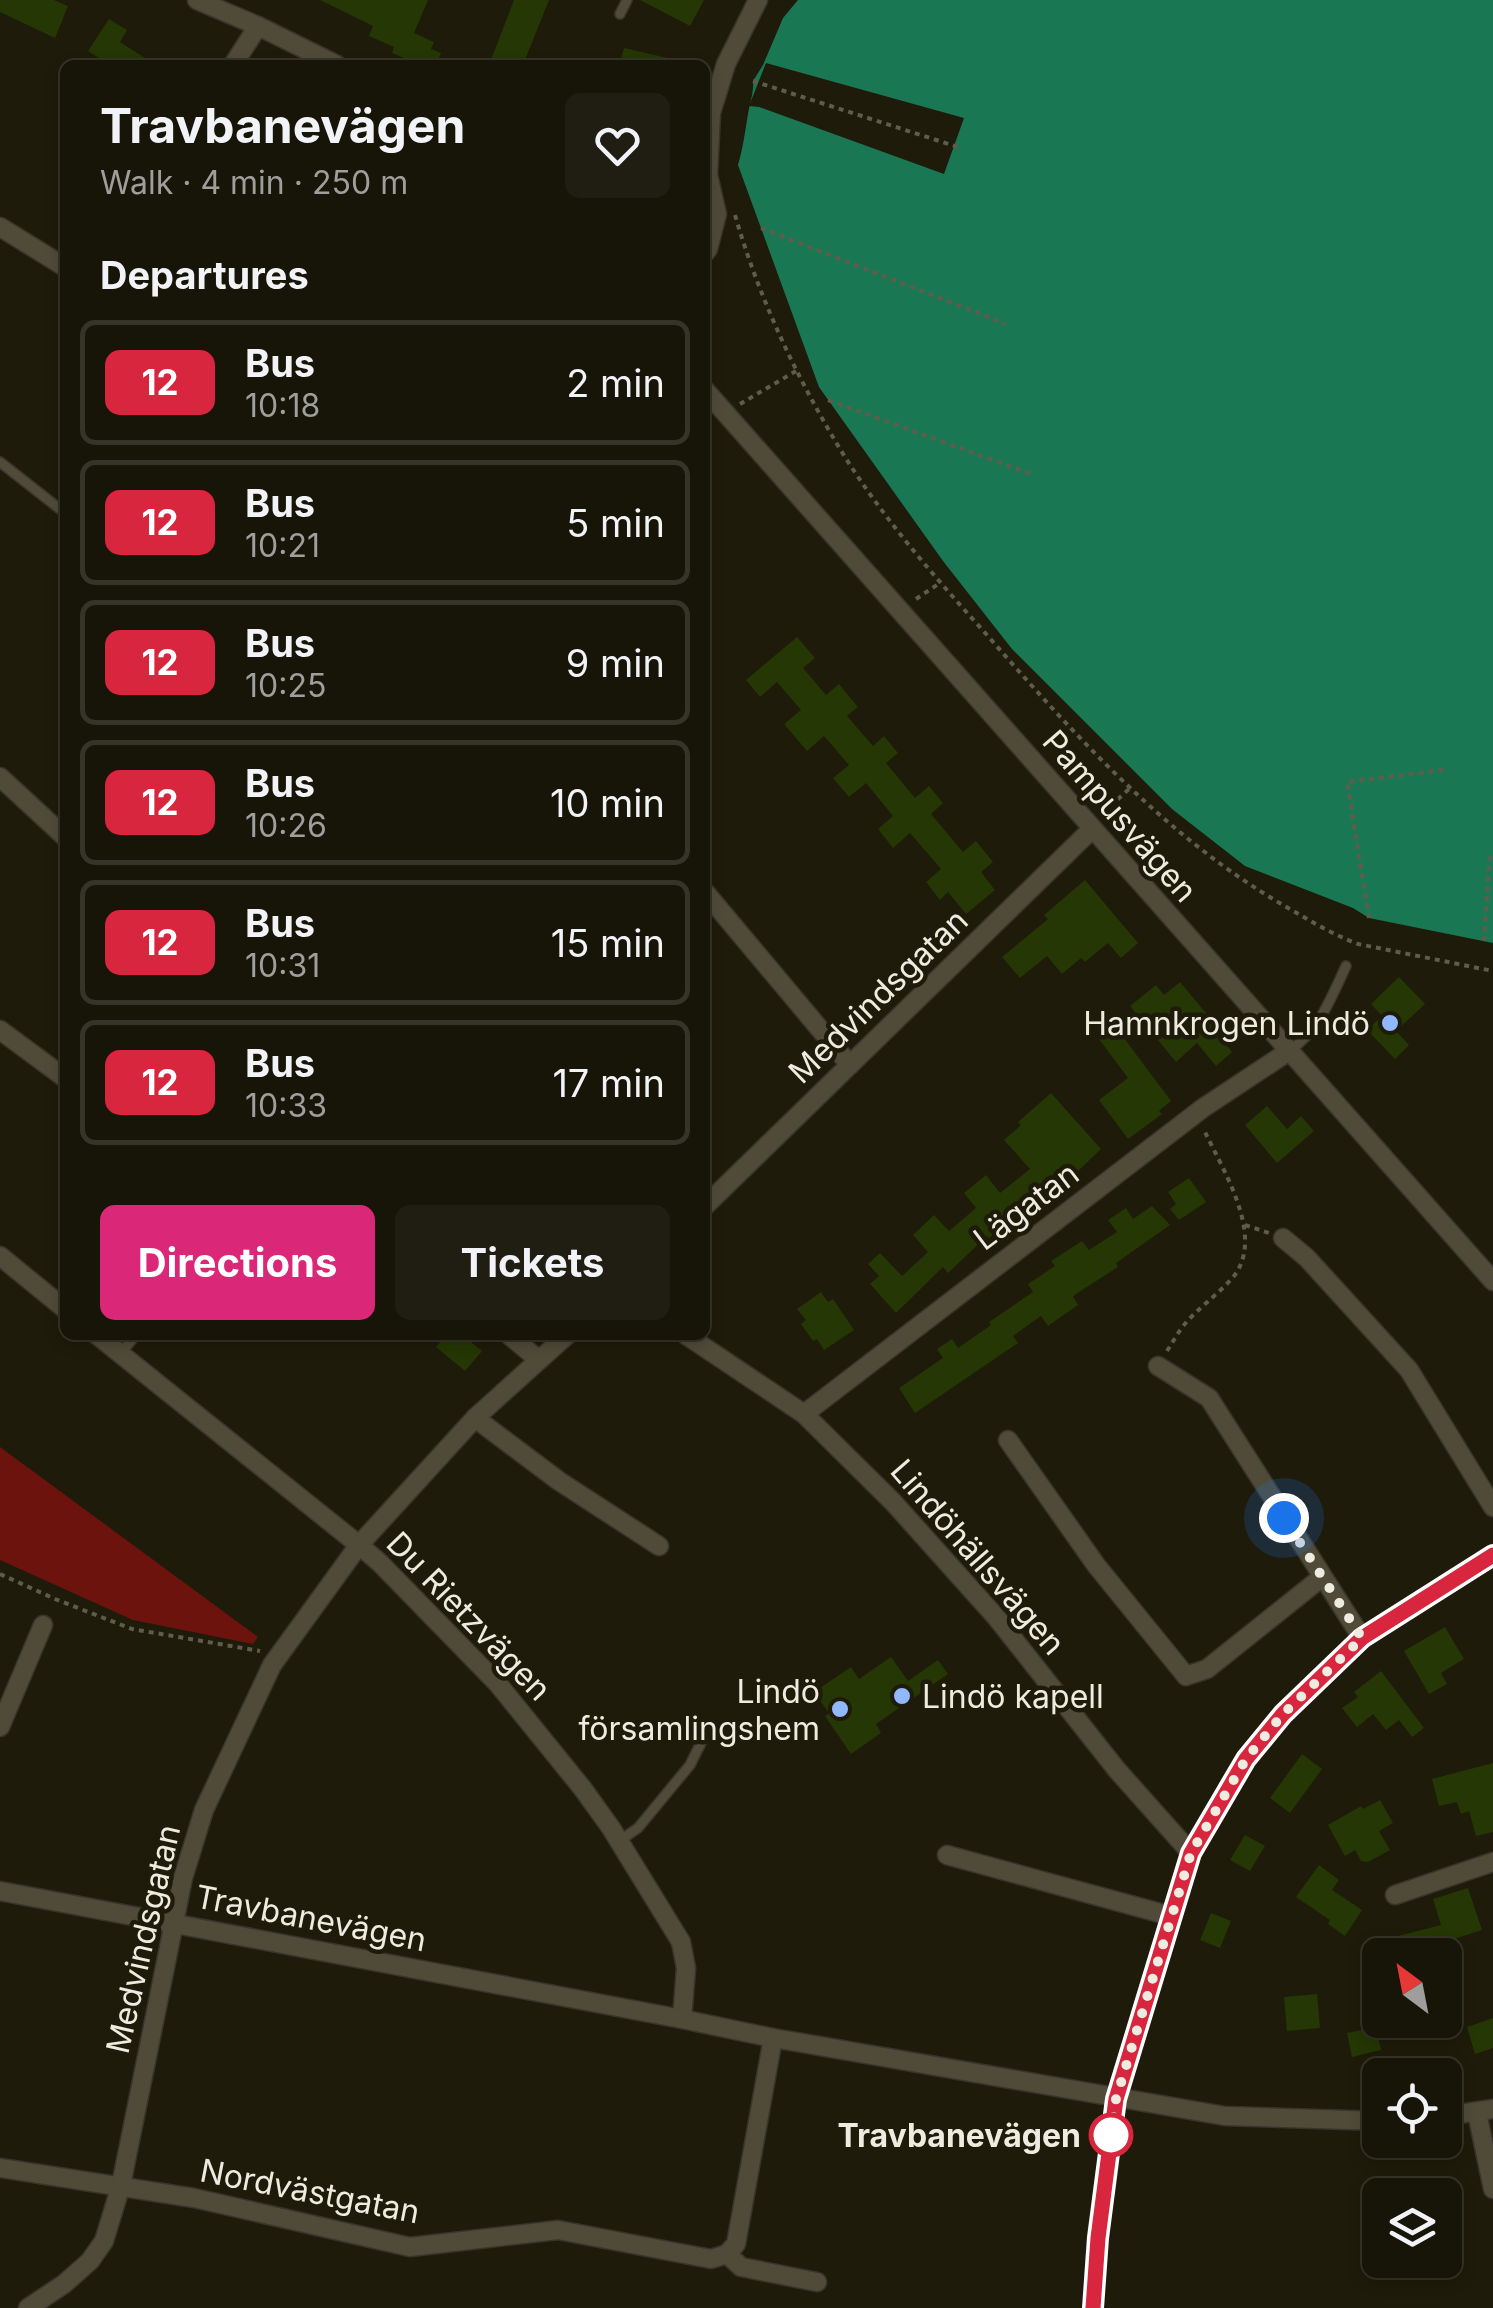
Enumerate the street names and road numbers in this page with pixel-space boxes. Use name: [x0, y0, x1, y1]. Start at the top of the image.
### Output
street label: Pampusvägen: [1035, 722, 1205, 910]
street label: Medvindsgatan: [780, 901, 976, 1091]
street label: Lägatan: [966, 1154, 1086, 1258]
street label: Lindöhällsvägen: [883, 1451, 1073, 1663]
street label: Du Rietzvägen: [379, 1524, 559, 1708]
street label: Medvindsgatan: [98, 1821, 188, 2057]
street label: Travbanevägen: [192, 1877, 430, 1959]
street label: Nordvästgatan: [197, 2151, 423, 2231]

